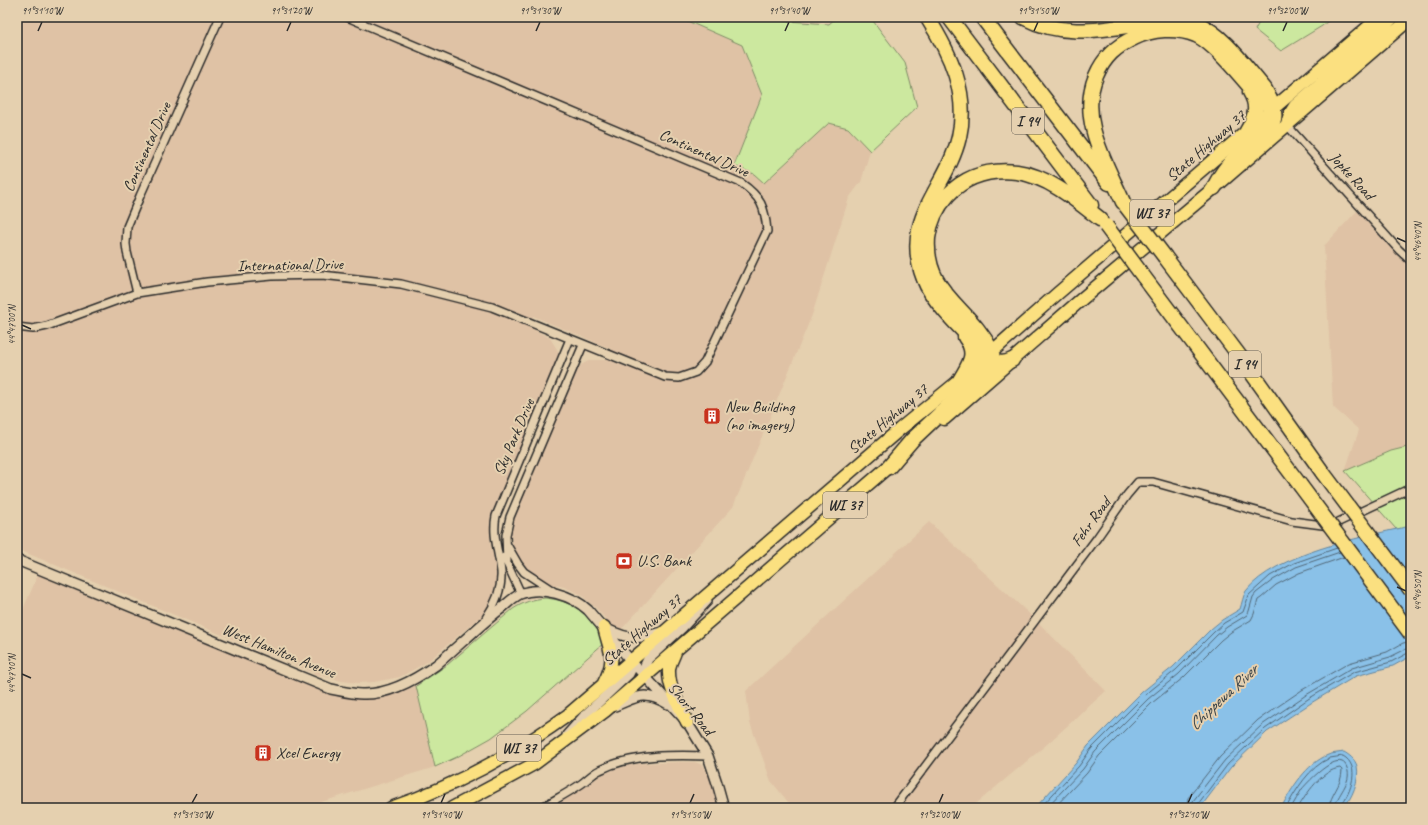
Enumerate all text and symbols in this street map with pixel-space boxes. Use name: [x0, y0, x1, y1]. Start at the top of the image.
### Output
text: 91°31'10"W: [22, 4, 64, 17]
text: 91°31'20"W: [271, 4, 313, 17]
text: 91°31'30"W: [520, 4, 562, 17]
text: 91°31'40"W: [769, 4, 811, 17]
text: 91°31'50"W: [1018, 4, 1060, 17]
text: 91°32'00"W: [1267, 4, 1309, 17]
street label: Continental Drive: [118, 98, 176, 195]
street label: State Highway 37: [1162, 106, 1250, 186]
road number: I 94: [1012, 108, 1044, 134]
street label: Continental Drive: [656, 124, 753, 182]
street label: Jopke Road: [1324, 147, 1381, 206]
road number: WI 37: [1130, 200, 1174, 226]
text: 44°46'40"N: [1411, 220, 1424, 262]
street label: International Drive: [237, 254, 345, 276]
text: 44°47'00"N: [5, 303, 18, 345]
road number: I 94: [1229, 351, 1261, 377]
street label: State Highway 37: [844, 379, 933, 458]
street label: Sky Park Drive: [489, 394, 540, 478]
place label: New Building (no imagery): [725, 397, 795, 435]
building icon: New Building (no imagery): [702, 406, 722, 426]
street label: Fehr Road: [1067, 491, 1117, 550]
road number: WI 37: [823, 492, 867, 518]
bank icon: U.S. Bank: [614, 551, 634, 571]
place label: U.S. Bank: [637, 551, 692, 571]
text: 44°46'50"N: [1411, 569, 1424, 611]
street label: State Highway 37: [598, 590, 686, 670]
street label: West Hamilton Avenue: [219, 619, 340, 683]
text: 44°47'10"N: [5, 652, 18, 694]
water label: Chippewa River: [1184, 658, 1264, 734]
street label: Short Road: [664, 678, 720, 742]
road number: WI 37: [497, 735, 541, 761]
building icon: Xcel Energy: [253, 743, 273, 763]
place label: Xcel Energy: [276, 743, 341, 763]
text: 91°31'30"W: [172, 808, 214, 821]
text: 91°31'40"W: [421, 808, 463, 821]
text: 91°31'50"W: [670, 808, 712, 821]
text: 91°32'00"W: [919, 808, 961, 821]
text: 91°32'10"W: [1168, 808, 1210, 821]

